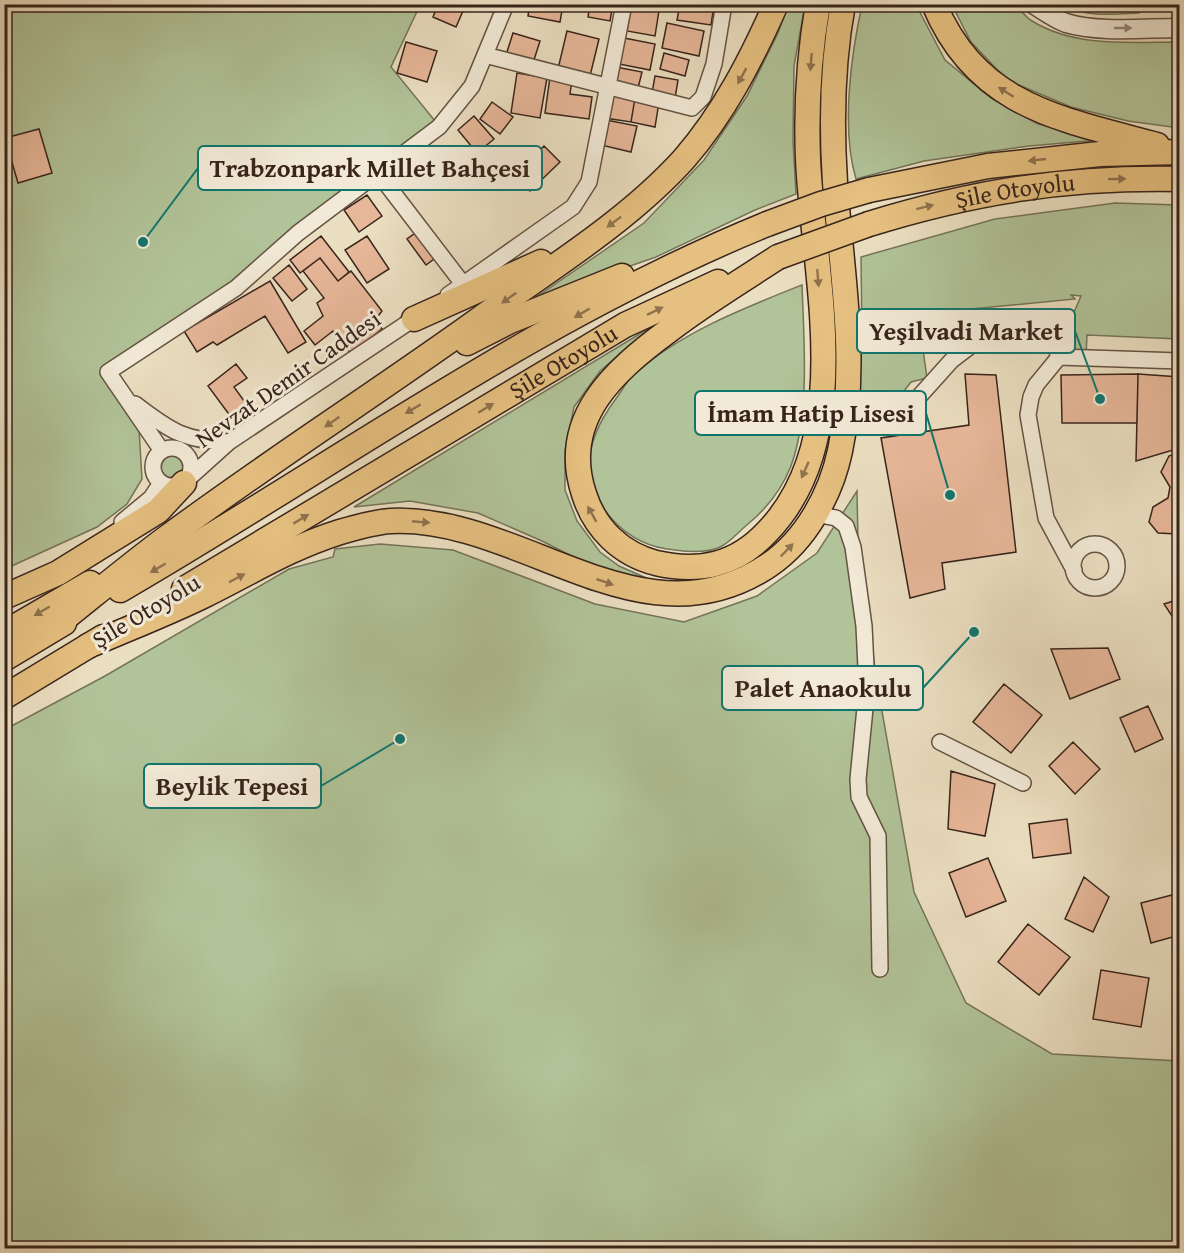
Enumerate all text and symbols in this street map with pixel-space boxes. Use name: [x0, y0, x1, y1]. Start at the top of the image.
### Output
one-way arrow: [1114, 23, 1133, 33]
one-way arrow: [806, 53, 816, 72]
one-way arrow: [737, 68, 747, 85]
one-way arrow: [998, 87, 1014, 98]
callout: Trabzonpark Millet Bahçesi: [198, 146, 542, 190]
text: Trabzonpark Millet Bahçesi: [210, 148, 530, 187]
one-way arrow: [1028, 155, 1047, 165]
street label: Şile Otoyolu: [952, 164, 1076, 217]
one-way arrow: [1108, 174, 1127, 184]
one-way arrow: [916, 202, 934, 212]
one-way arrow: [606, 215, 622, 228]
one-way arrow: [814, 268, 823, 287]
one-way arrow: [501, 292, 517, 304]
street label: Nevzat Demir Caddesi: [188, 301, 388, 456]
one-way arrow: [647, 306, 664, 315]
one-way arrow: [573, 308, 590, 318]
callout: Yeşilvadi Market: [857, 309, 1075, 353]
text: Yeşilvadi Market: [869, 311, 1063, 350]
street label: Şile Otoyolu: [502, 316, 624, 408]
callout: İmam Hatip Lisesi: [695, 391, 926, 435]
text: İmam Hatip Lisesi: [708, 393, 914, 432]
one-way arrow: [478, 403, 494, 414]
one-way arrow: [404, 404, 421, 415]
one-way arrow: [324, 416, 340, 428]
one-way arrow: [801, 462, 810, 479]
one-way arrow: [587, 505, 597, 522]
one-way arrow: [293, 514, 310, 524]
one-way arrow: [411, 517, 430, 527]
one-way arrow: [779, 543, 793, 557]
one-way arrow: [149, 563, 166, 573]
street label: Şile Otoyolu: [85, 565, 206, 657]
one-way arrow: [229, 573, 246, 583]
one-way arrow: [596, 577, 614, 587]
one-way arrow: [34, 606, 50, 617]
callout: Palet Anaokulu: [722, 666, 923, 710]
text: Palet Anaokulu: [735, 668, 911, 707]
callout: Beylik Tepesi: [144, 764, 321, 808]
text: Beylik Tepesi: [156, 766, 308, 805]

